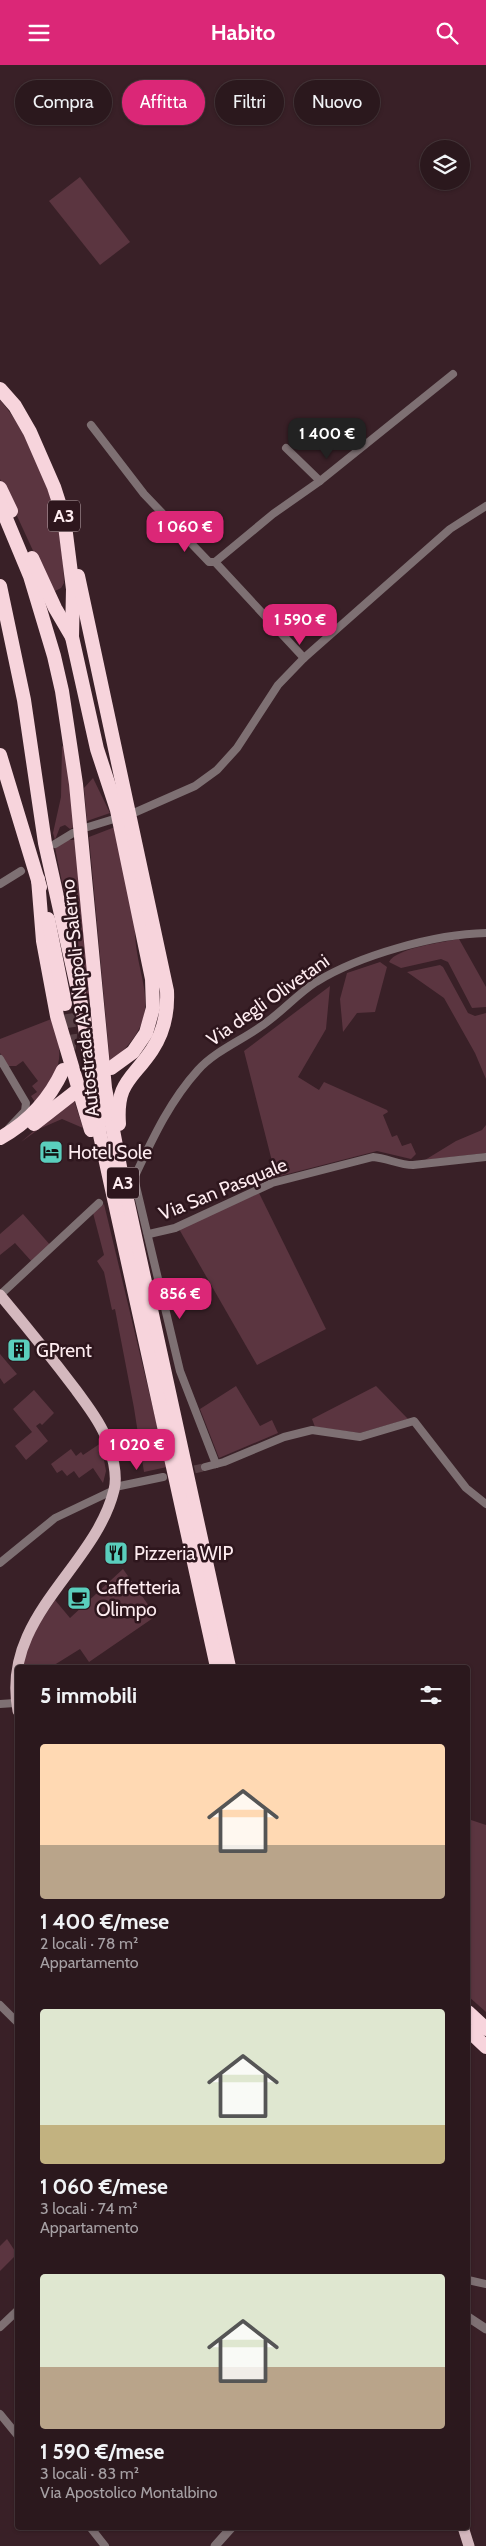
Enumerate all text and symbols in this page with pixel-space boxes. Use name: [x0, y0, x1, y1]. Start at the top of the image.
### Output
icon: menu: [25, 19, 53, 47]
text: Habito: [211, 19, 275, 46]
icon: search: [433, 19, 461, 47]
chip: Compra: [15, 80, 112, 125]
chip: Affitta: [122, 80, 205, 125]
chip: Filtri: [215, 80, 284, 125]
chip: Nuovo: [294, 80, 380, 125]
map controls: [420, 140, 470, 190]
button: layers: [420, 140, 470, 190]
pin: 1 400 €: [281, 417, 373, 460]
text: 1 400 €: [299, 424, 355, 443]
road number: A3: [48, 501, 80, 531]
pin: 1 060 €: [139, 511, 231, 553]
text: 1 060 €: [158, 517, 212, 536]
pin: 1 590 €: [254, 603, 346, 646]
text: 1 590 €: [274, 610, 326, 629]
street label: Autostrada A3 Napoli-Salerno: [56, 878, 104, 1118]
street label: Via degli Olivetani: [202, 949, 334, 1051]
hotel icon: Hotel Sole: [38, 1139, 64, 1165]
place label: Hotel Sole: [68, 1141, 152, 1164]
street label: Via San Pasquale: [155, 1153, 291, 1225]
road number: A3: [107, 1167, 139, 1199]
pin: 856 €: [145, 1277, 215, 1320]
text: 856 €: [159, 1284, 201, 1303]
building icon: GPrent: [6, 1337, 32, 1363]
place label: GPrent: [36, 1339, 92, 1362]
pin: 1 020 €: [91, 1429, 183, 1471]
text: 1 020 €: [110, 1435, 164, 1454]
restaurant icon: Pizzeria WIP: [103, 1540, 129, 1566]
place label: Pizzeria WIP: [134, 1542, 233, 1565]
place label: Caffetteria Olimpo: [96, 1576, 180, 1621]
cafe icon: Caffetteria Olimpo: [66, 1585, 92, 1611]
icon: filters: [417, 1681, 445, 1709]
text: 5 immobili: [40, 1683, 137, 1708]
icon: home: [198, 1776, 288, 1866]
text: 1 400 €/mese: [40, 1909, 169, 1934]
text: 2 locali · 78 m²: [40, 1934, 138, 1953]
text: Appartamento: [40, 1953, 139, 1972]
icon: home: [198, 2041, 288, 2131]
text: 1 060 €/mese: [40, 2174, 168, 2199]
text: 3 locali · 74 m²: [40, 2199, 138, 2218]
text: Appartamento: [40, 2218, 139, 2237]
icon: home: [198, 2306, 288, 2396]
text: 1 590 €/mese: [40, 2439, 164, 2464]
text: 3 locali · 83 m²: [40, 2464, 139, 2483]
text: Via Apostolico Montalbino: [40, 2483, 217, 2502]

